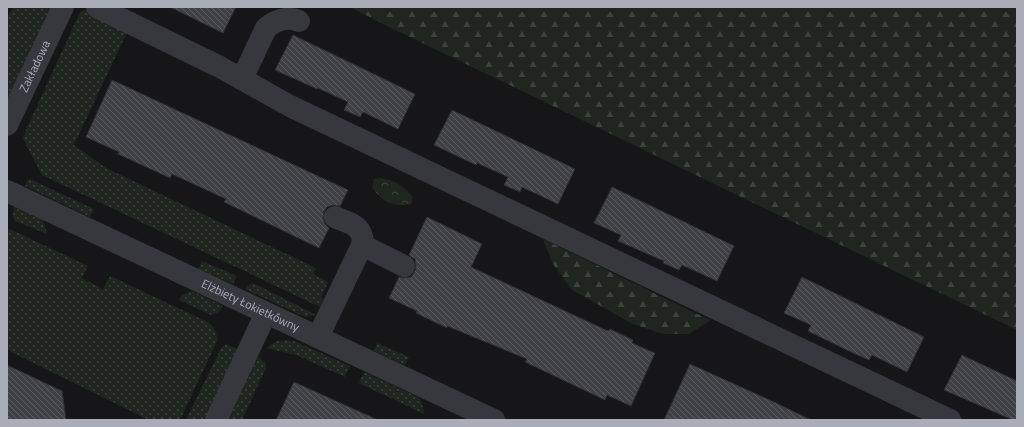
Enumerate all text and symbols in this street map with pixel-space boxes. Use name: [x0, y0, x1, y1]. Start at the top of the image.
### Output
street label: Zakładowa: [14, 37, 55, 95]
street label: Elżbiety Łokietkówny: [198, 274, 303, 336]

